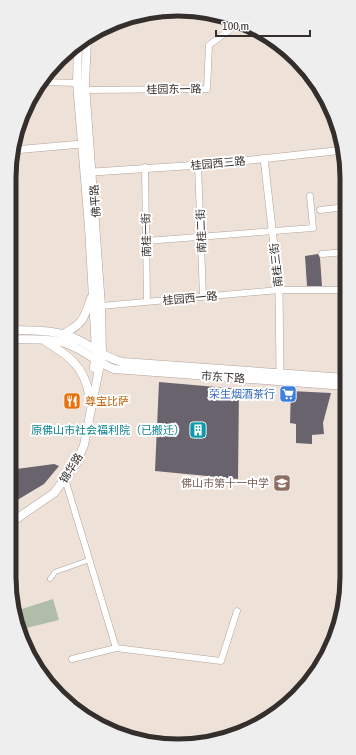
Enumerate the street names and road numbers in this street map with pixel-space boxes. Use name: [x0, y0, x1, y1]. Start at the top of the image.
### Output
street label: 桂园东一路: [146, 83, 202, 95]
street label: 桂园西三路: [190, 155, 246, 171]
street label: 佛平路: [88, 184, 102, 218]
street label: 南桂二街: [194, 209, 208, 253]
street label: 南桂一街: [140, 213, 152, 257]
street label: 南桂三街: [268, 242, 284, 288]
street label: 桂园西一路: [162, 290, 218, 306]
street label: 市东下路: [201, 369, 245, 385]
street label: 锦华路: [57, 451, 85, 485]

